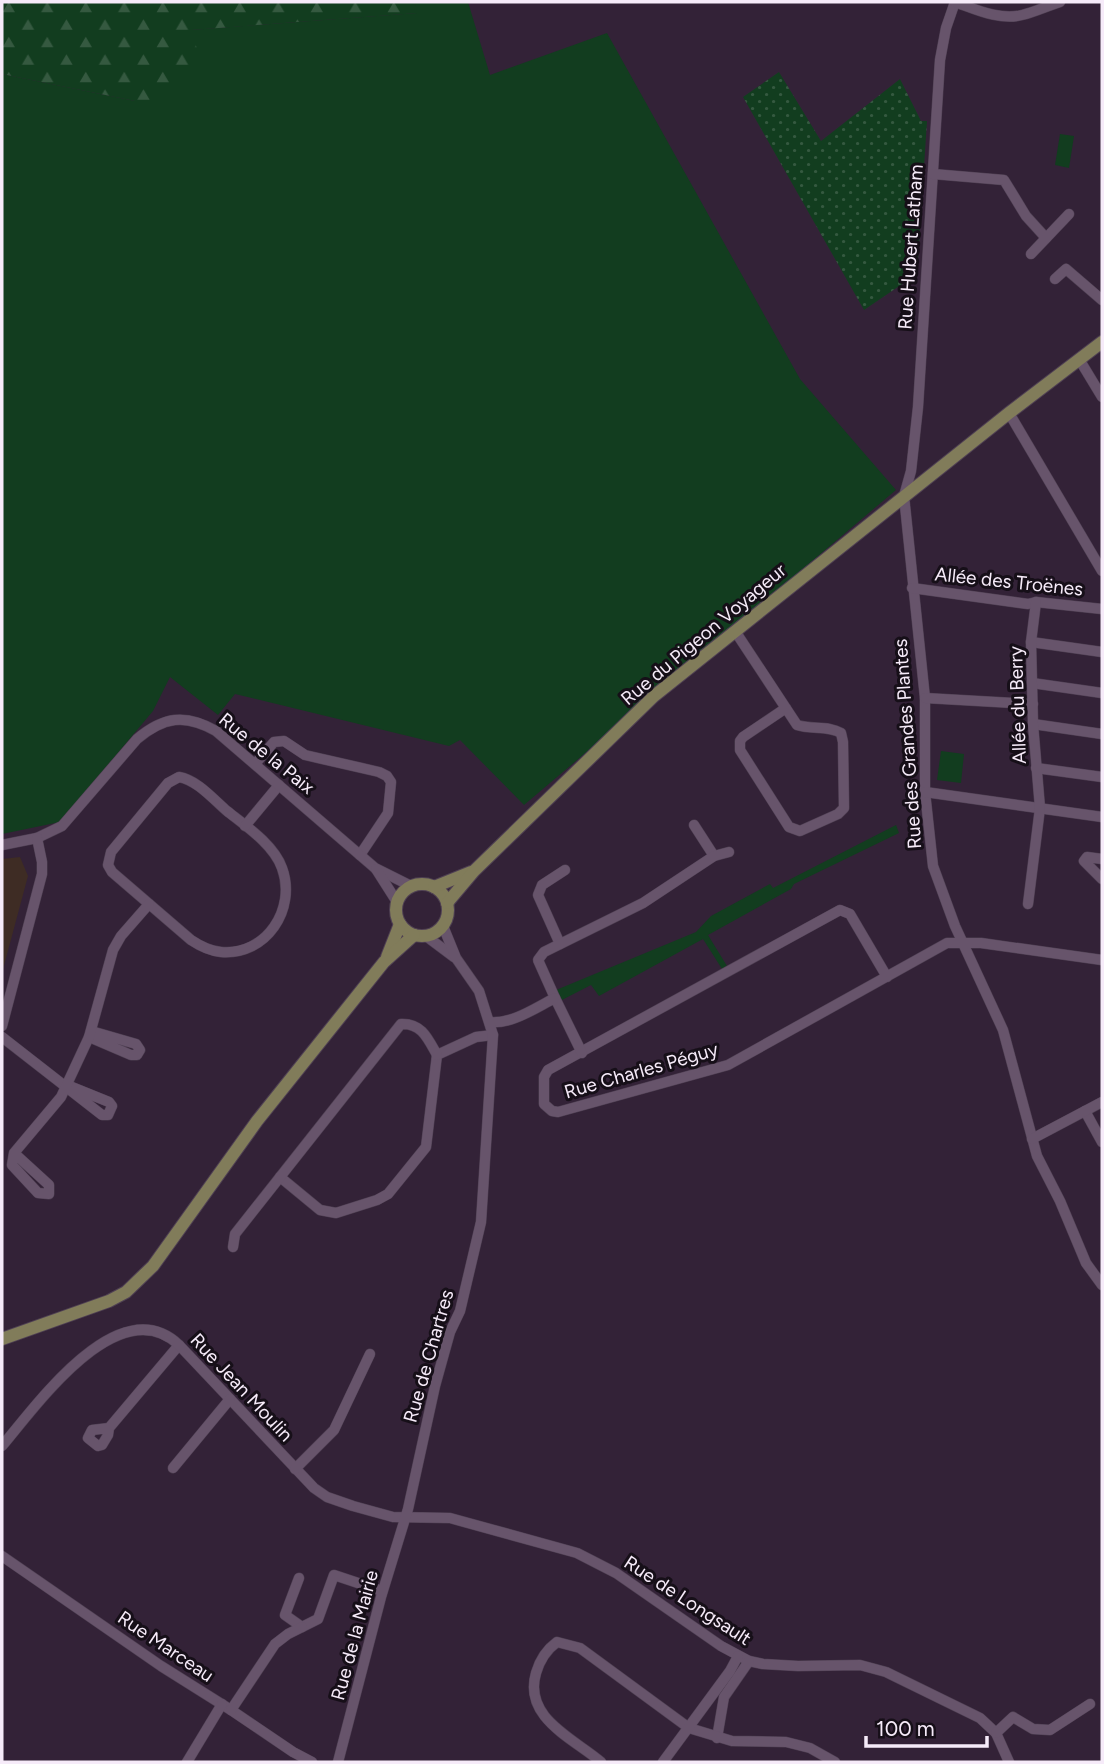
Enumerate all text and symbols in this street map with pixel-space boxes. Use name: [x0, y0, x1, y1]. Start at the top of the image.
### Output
street label: Rue Hubert Latham: [893, 164, 928, 330]
street label: Rue du Pigeon Voyageur: [616, 558, 791, 710]
street label: Allée des Troënes: [934, 562, 1084, 601]
street label: Rue des Grandes Plantes: [889, 638, 926, 850]
street label: Allée du Berry: [1004, 646, 1031, 764]
street label: Rue de la Paix: [214, 708, 319, 799]
street label: Rue Charles Péguy: [562, 1038, 721, 1103]
street label: Rue de Chartres: [399, 1287, 458, 1425]
street label: Rue Jean Moulin: [186, 1328, 298, 1446]
street label: Rue de Longsault: [620, 1551, 756, 1650]
street label: Rue de la Mairie: [326, 1568, 383, 1703]
street label: Rue Marceau: [113, 1606, 218, 1687]
scale bar: [866, 1704, 987, 1748]
text: 100 m: [876, 1716, 935, 1741]

